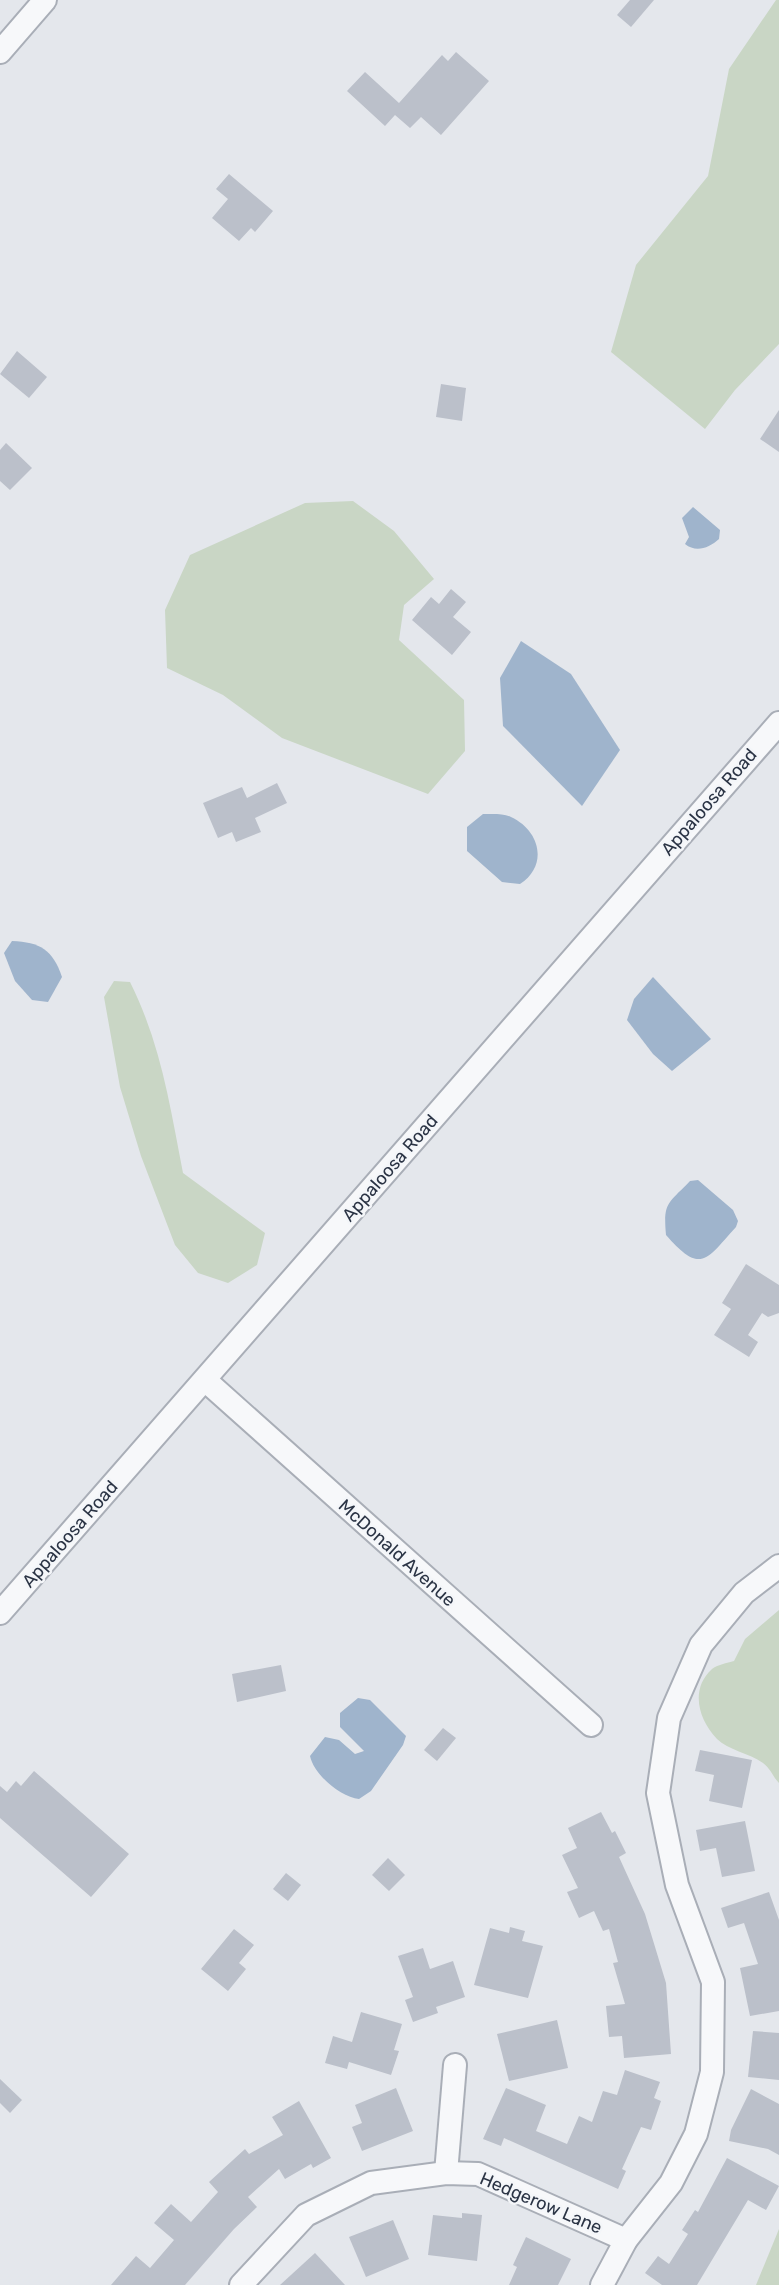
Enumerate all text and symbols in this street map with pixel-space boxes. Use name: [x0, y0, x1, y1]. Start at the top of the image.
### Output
street label: Appaloosa Road: [657, 744, 761, 860]
street label: Appaloosa Road: [338, 1110, 442, 1226]
street label: Appaloosa Road: [18, 1476, 122, 1592]
street label: McDonald Avenue: [334, 1495, 460, 1611]
street label: Hedgerow Lane: [477, 2167, 605, 2239]

